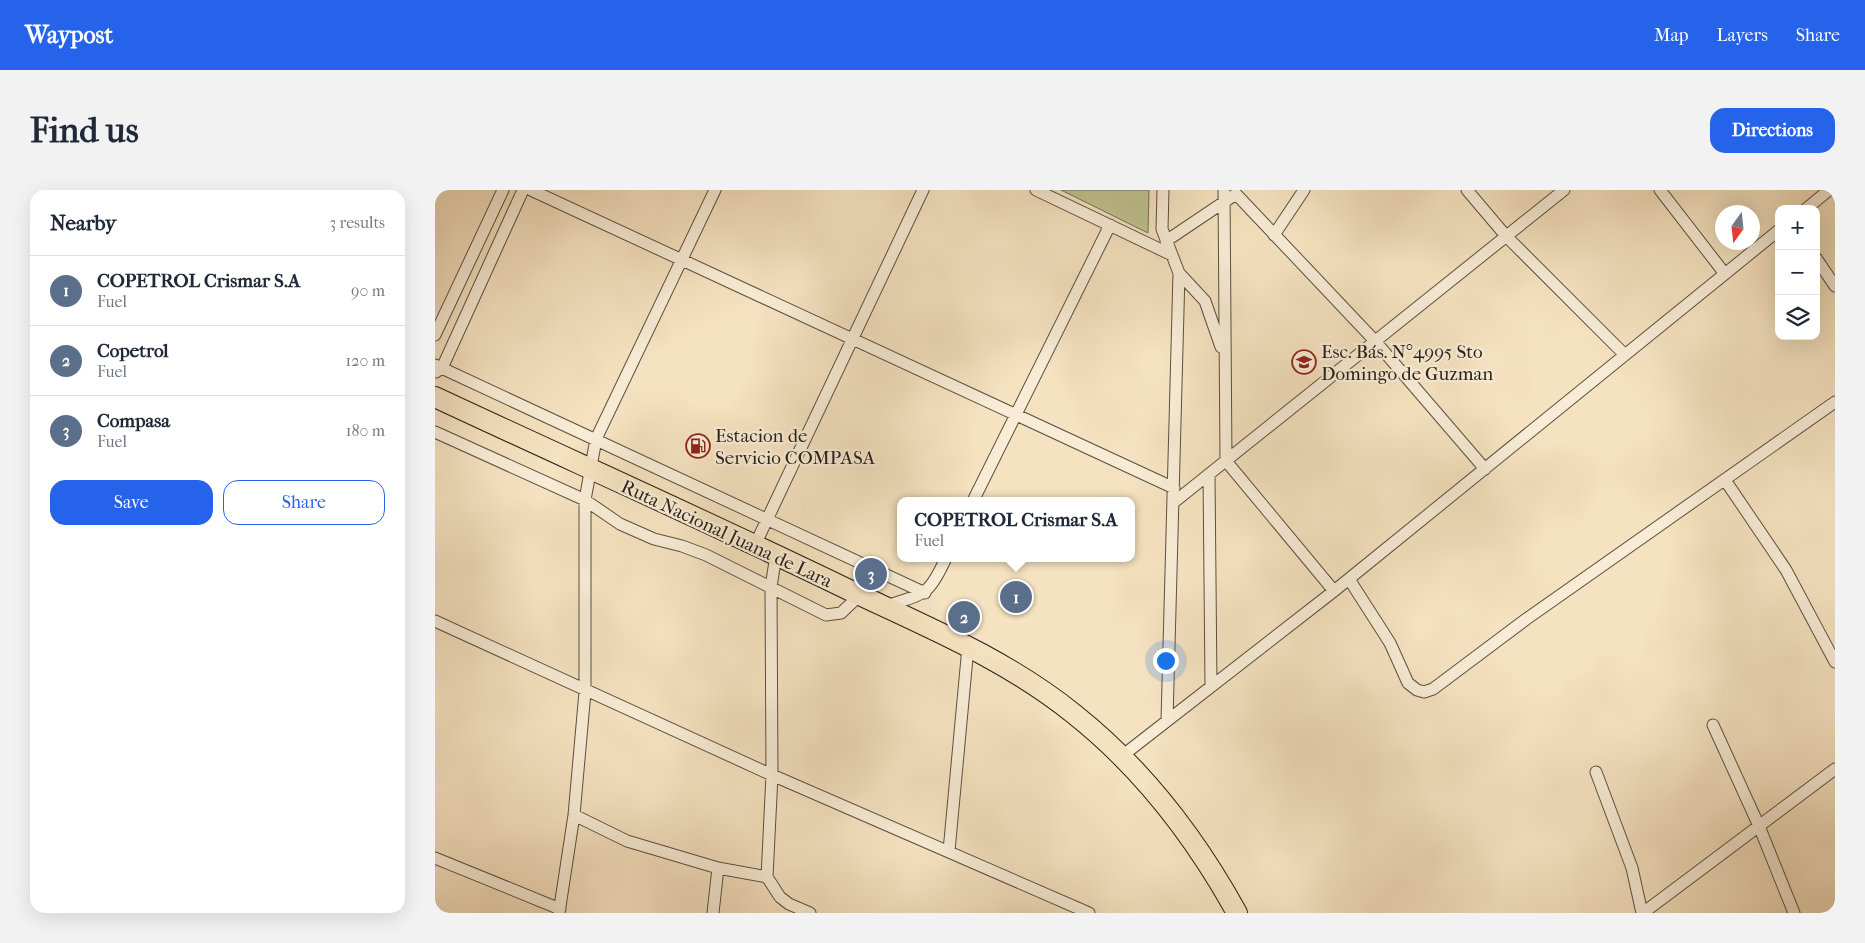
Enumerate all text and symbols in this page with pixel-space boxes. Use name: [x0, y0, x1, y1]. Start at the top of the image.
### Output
text: Waypost: [25, 21, 113, 49]
text: Map: [1654, 25, 1688, 46]
text: Layers: [1716, 25, 1768, 46]
text: Share: [1796, 25, 1840, 46]
button: Directions: [1710, 108, 1835, 153]
text: Find us: [30, 110, 139, 151]
north arrow: [1715, 205, 1760, 250]
map controls: [1775, 205, 1820, 340]
button: +: [1775, 205, 1820, 250]
text: Nearby: [50, 211, 116, 235]
text: 3 results: [329, 213, 385, 232]
button: −: [1775, 250, 1820, 295]
text: COPETROL Crismar S.A: [97, 270, 300, 292]
text: 1: [63, 281, 69, 300]
text: 90 m: [351, 281, 385, 300]
text: Fuel: [97, 292, 127, 311]
button: layers: [1775, 295, 1820, 340]
text: Copetrol: [97, 340, 169, 362]
place label: Esc. Bás. N°4995 Sto Domingo de Guzman: [1321, 341, 1493, 385]
school or university icon: Esc. Bás. N°4995 Sto Domingo de Guzman: [1291, 349, 1317, 375]
text: 2: [62, 351, 70, 370]
text: 120 m: [346, 351, 385, 370]
text: Fuel: [97, 362, 127, 381]
text: Compasa: [97, 410, 170, 432]
text: 3: [63, 421, 69, 440]
text: 180 m: [346, 421, 385, 440]
place label: Estacion de Servicio COMPASA: [715, 425, 876, 469]
text: Fuel: [97, 432, 127, 451]
fuel station icon: Estacion de Servicio COMPASA: [685, 433, 711, 459]
street label: Ruta Nacional Juana de Lara: [618, 475, 836, 593]
button: Save: [50, 480, 213, 525]
button: Share: [223, 480, 385, 525]
popup: [897, 497, 1135, 562]
text: COPETROL Crismar S.A: [914, 509, 1118, 531]
text: Fuel: [914, 531, 944, 550]
pin: 3: [855, 555, 887, 593]
pin: 1: [1000, 578, 1032, 616]
pin: 2: [948, 598, 980, 636]
your location: [1153, 648, 1179, 674]

